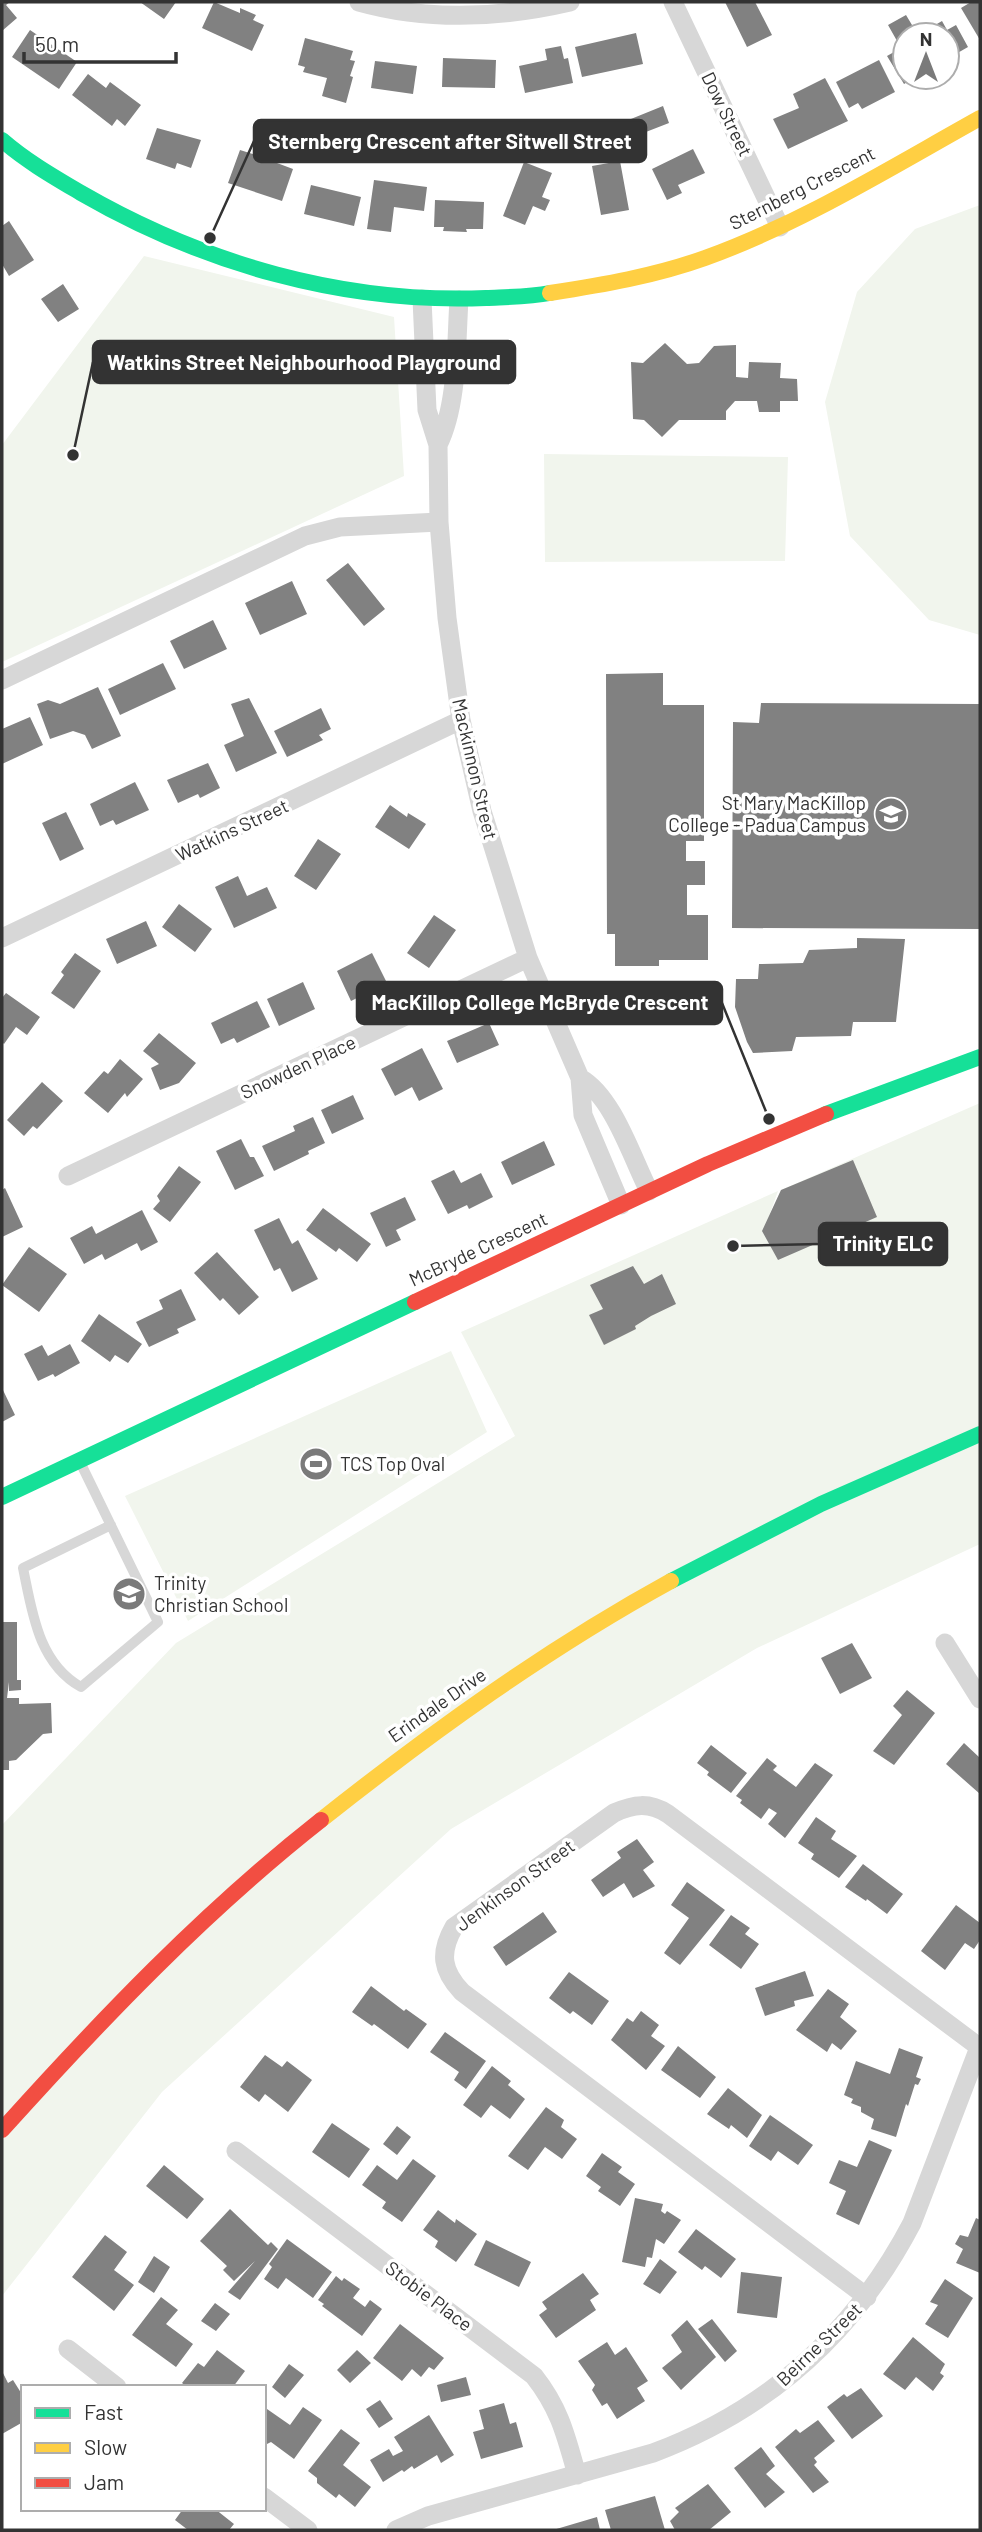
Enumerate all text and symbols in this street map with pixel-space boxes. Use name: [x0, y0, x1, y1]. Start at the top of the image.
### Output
scale bar: [24, 21, 177, 65]
north arrow: [891, 21, 961, 91]
text: N: [920, 27, 932, 50]
text: 50 m: [35, 31, 79, 56]
street label: Dow Street: [697, 68, 758, 160]
callout: Sternberg Crescent after Sitwell Street: [254, 120, 646, 162]
text: Sternberg Crescent after Sitwell Street: [268, 128, 632, 153]
street label: Sternberg Crescent: [725, 141, 879, 234]
callout: Watkins Street Neighbourhood Playground: [93, 341, 515, 383]
text: Watkins Street Neighbourhood Playground: [107, 349, 501, 374]
street label: Mackinnon Street: [448, 696, 503, 842]
place label: St Mary MacKillop College - Padua Campus: [668, 791, 866, 836]
street label: Watkins Street: [172, 793, 292, 866]
school or university icon: St Mary MacKillop College - Padua Campus: [872, 795, 910, 833]
callout: MacKillop College McBryde Crescent: [357, 982, 722, 1024]
text: MacKillop College McBryde Crescent: [372, 989, 709, 1014]
street label: Snowden Place: [237, 1030, 359, 1103]
street label: McBryde Crescent: [405, 1206, 551, 1291]
callout: Trinity ELC: [819, 1223, 947, 1265]
text: Trinity ELC: [833, 1230, 933, 1255]
sports icon: TCS Top Oval: [297, 1445, 335, 1483]
place label: TCS Top Oval: [340, 1452, 445, 1475]
place label: Trinity Christian School: [154, 1571, 288, 1616]
school or university icon: Trinity Christian School: [110, 1575, 148, 1613]
street label: Erindale Drive: [383, 1662, 490, 1747]
street label: Jenkinson Street: [451, 1834, 579, 1935]
street label: Stobie Place: [381, 2256, 477, 2336]
street label: Beirne Street: [771, 2297, 866, 2390]
legend: [21, 2385, 266, 2511]
text: Fast: [84, 2399, 124, 2424]
text: Slow: [84, 2434, 127, 2459]
text: Jam: [84, 2469, 124, 2494]

